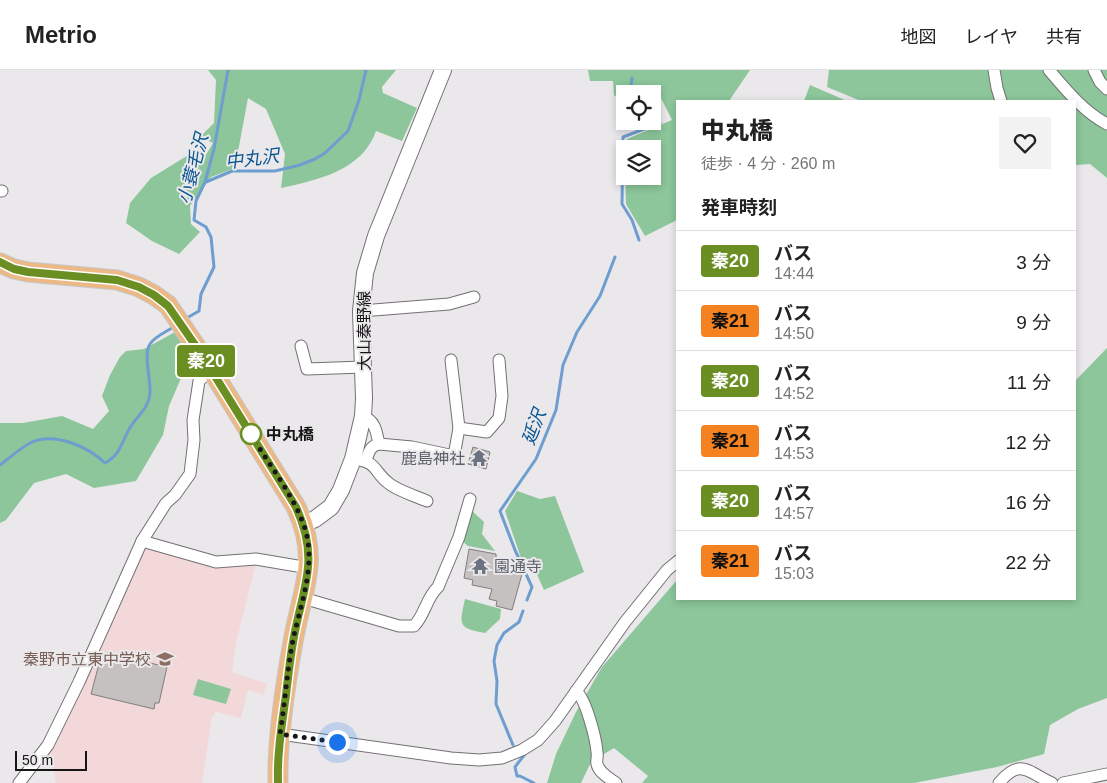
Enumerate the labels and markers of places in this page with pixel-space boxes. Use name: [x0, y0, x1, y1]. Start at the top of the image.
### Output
marker: 中丸橋: [240, 423, 262, 445]
place label: 中丸橋: [266, 426, 314, 443]
temple icon: 鹿島神社: [469, 448, 489, 468]
place label: 鹿島神社: [401, 450, 465, 467]
temple icon: 園通寺: [470, 556, 490, 576]
place label: 園通寺: [494, 558, 542, 575]
school or university icon: 秦野市立東中学校: [155, 649, 175, 669]
place label: 秦野市立東中学校: [23, 651, 151, 668]

